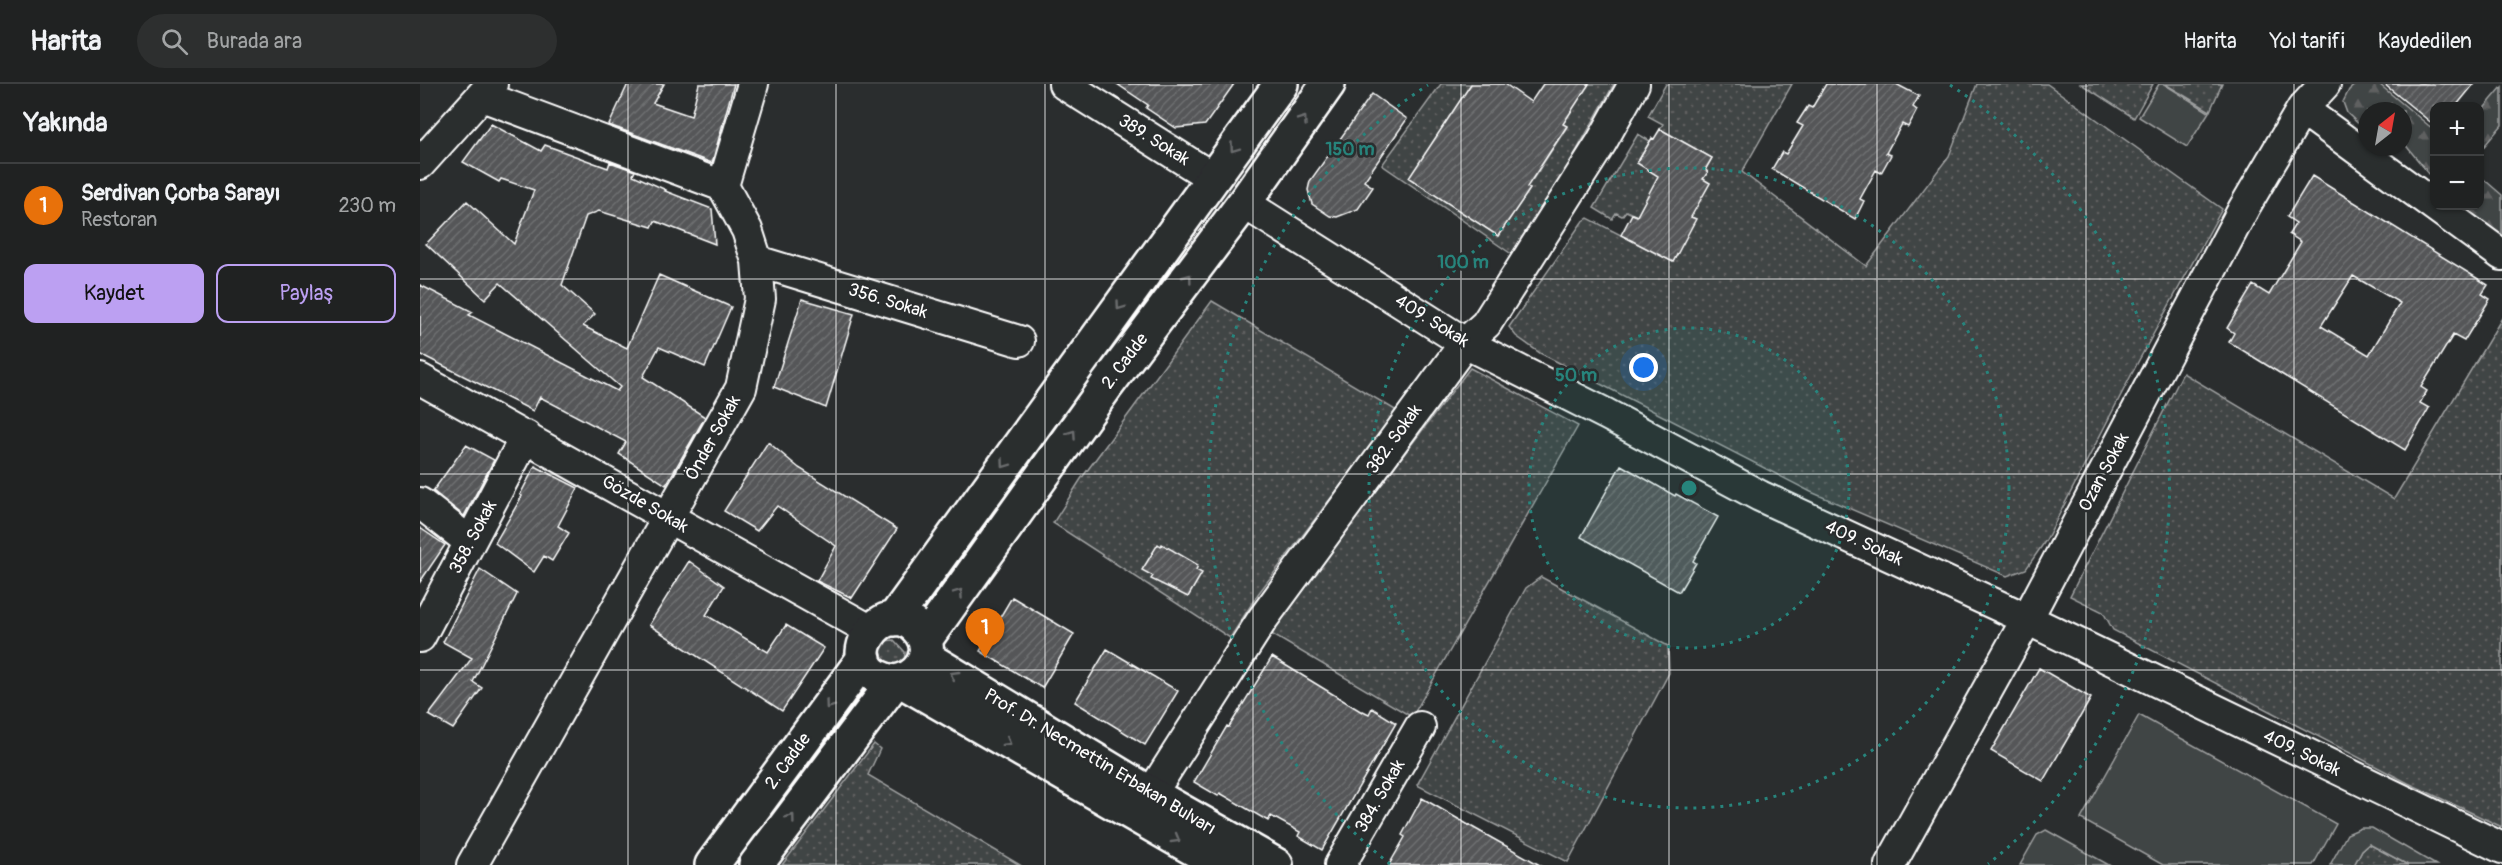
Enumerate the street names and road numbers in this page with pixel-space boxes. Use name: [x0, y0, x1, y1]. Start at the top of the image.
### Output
street label: 389. Sokak: [1114, 109, 1194, 171]
street label: 356. Sokak: [846, 278, 931, 324]
street label: 409. Sokak: [1391, 289, 1474, 353]
street label: 2. Cadde: [1097, 328, 1154, 394]
street label: Önder Sokak: [680, 391, 746, 485]
street label: 382. Sokak: [1361, 399, 1427, 478]
street label: Ozan Sokak: [2074, 428, 2135, 515]
street label: Gözde Sokak: [597, 470, 693, 538]
street label: 358. Sokak: [444, 496, 502, 578]
street label: 409. Sokak: [1821, 515, 1907, 571]
street label: Prof. Dr. Necmettin Erbakan Bulvarı: [980, 684, 1220, 840]
street label: 409. Sokak: [2259, 724, 2345, 782]
street label: 2. Cadde: [760, 728, 816, 794]
street label: 384. Sokak: [1350, 755, 1410, 837]

